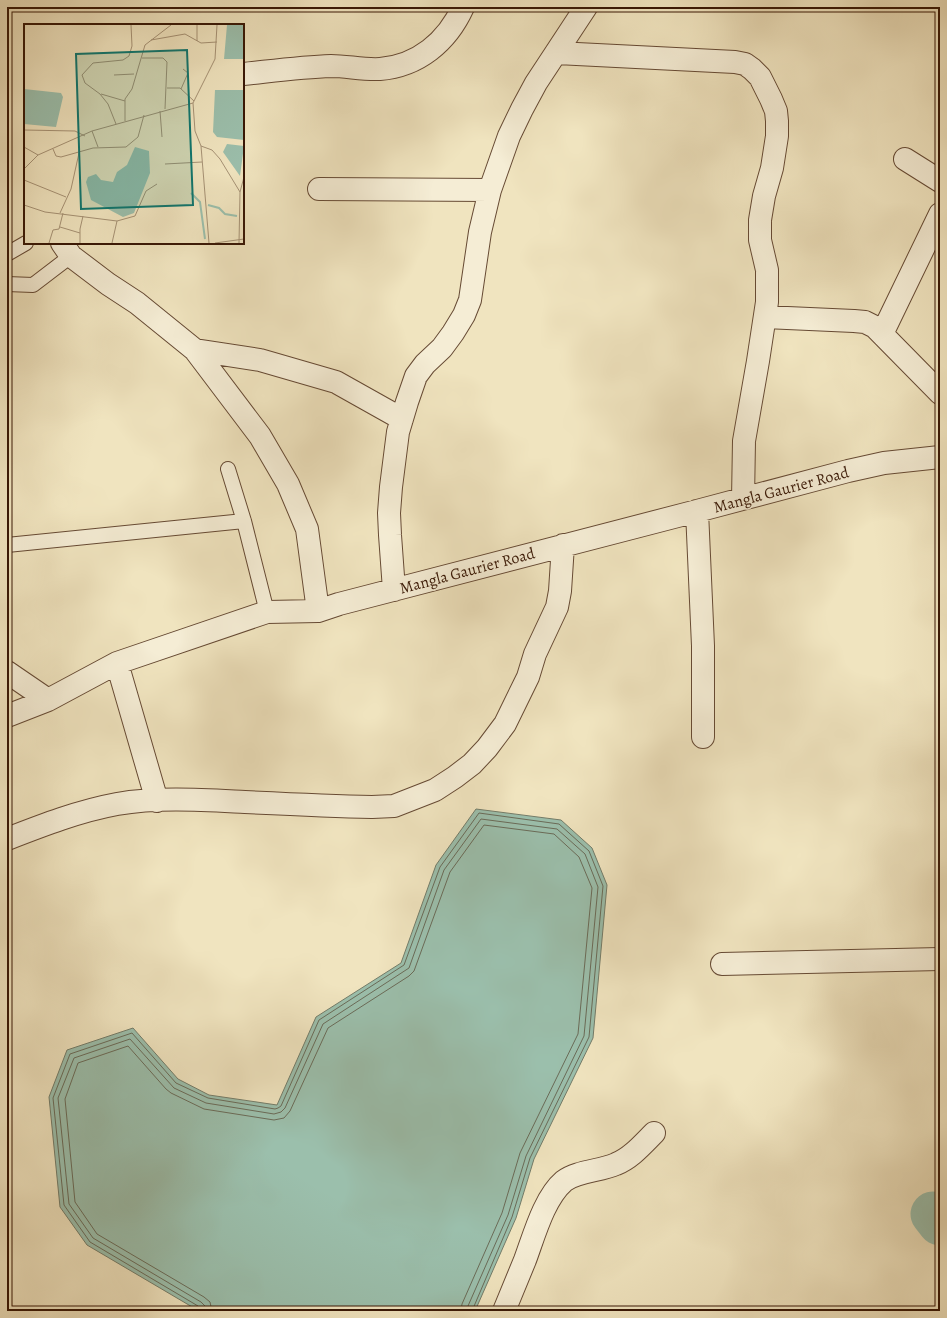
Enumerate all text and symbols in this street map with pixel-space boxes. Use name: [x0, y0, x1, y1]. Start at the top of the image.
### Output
inset map: [24, 24, 244, 244]
street label: Mangla Gaurier Road: [711, 461, 852, 519]
street label: Mangla Gaurier Road: [397, 542, 538, 600]

